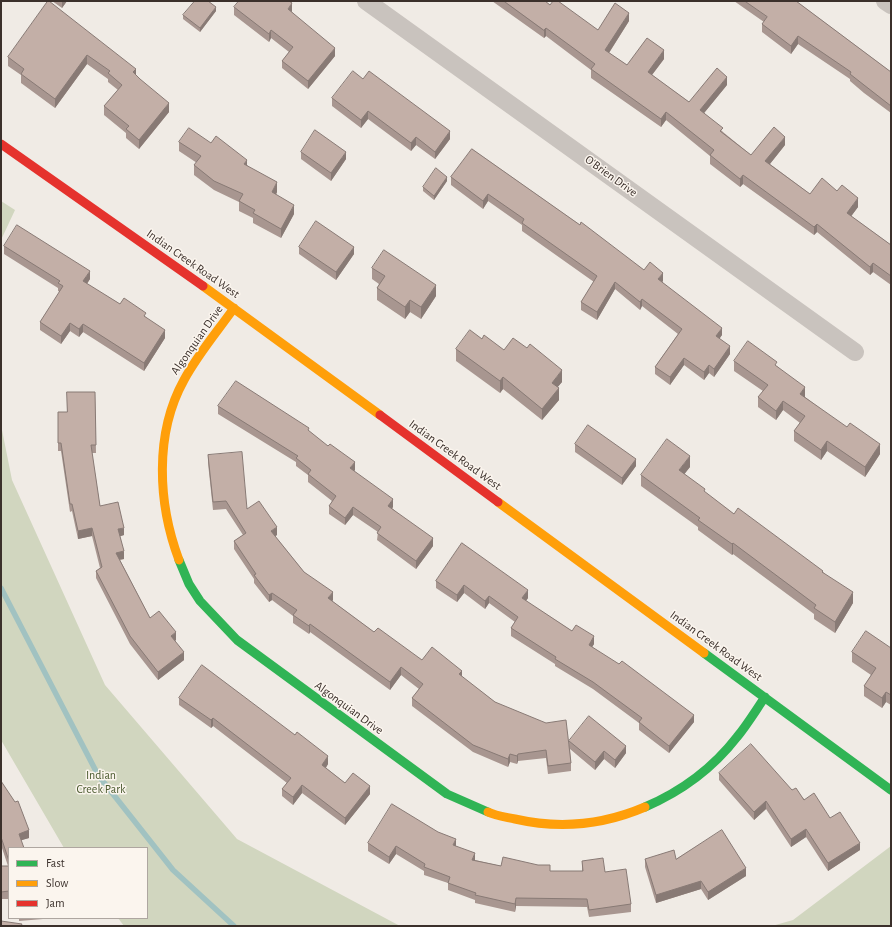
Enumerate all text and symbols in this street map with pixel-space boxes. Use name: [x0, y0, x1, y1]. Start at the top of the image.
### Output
street label: O'Brien Drive: [582, 152, 640, 200]
street label: Indian Creek Road West: [144, 226, 242, 302]
street label: Algonquian Drive: [168, 303, 226, 377]
street label: Indian Creek Road West: [406, 417, 504, 493]
street label: Indian Creek Road West: [667, 608, 765, 684]
street label: Algonquian Drive: [312, 678, 386, 738]
park label: Indian Creek Park: [76, 768, 126, 796]
legend: [8, 847, 148, 919]
text: Fast: [46, 857, 65, 869]
text: Slow: [46, 877, 68, 889]
text: Jam: [46, 897, 65, 909]

